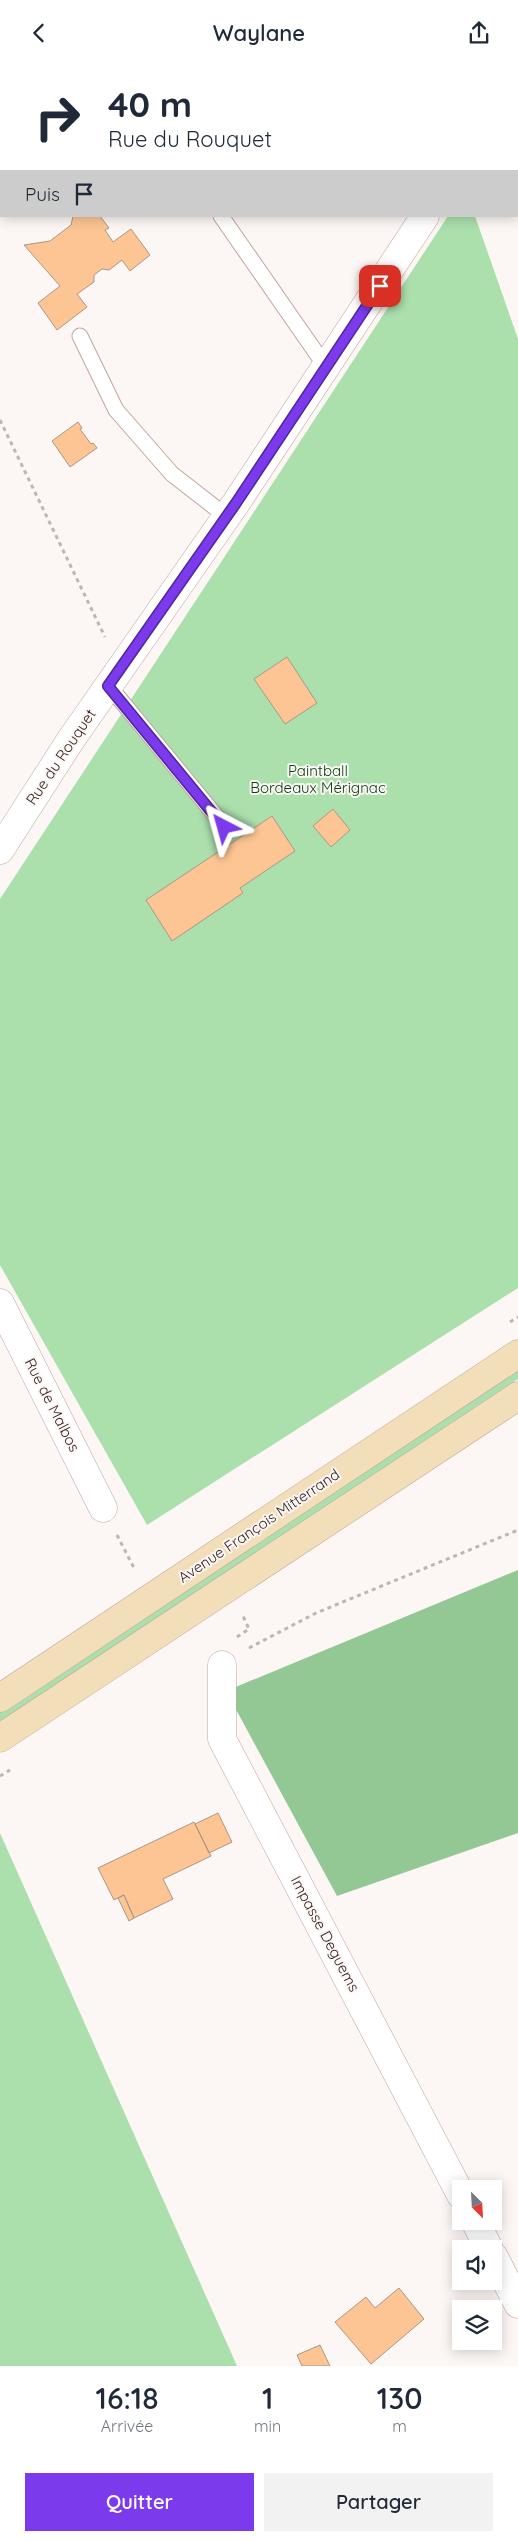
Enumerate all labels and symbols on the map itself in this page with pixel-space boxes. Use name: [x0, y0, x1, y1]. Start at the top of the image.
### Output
pin: [359, 265, 401, 307]
street label: Rue du Rouquet: [21, 705, 100, 808]
park label: Paintball Bordeaux Mérignac: [250, 761, 386, 797]
position arrow: [197, 800, 249, 852]
street label: Rue de Malbos: [21, 1355, 84, 1455]
street label: Avenue François Mitterrand: [174, 1464, 343, 1587]
street label: Impasse Deguems: [287, 1873, 364, 1995]
north arrow: [452, 2180, 502, 2230]

